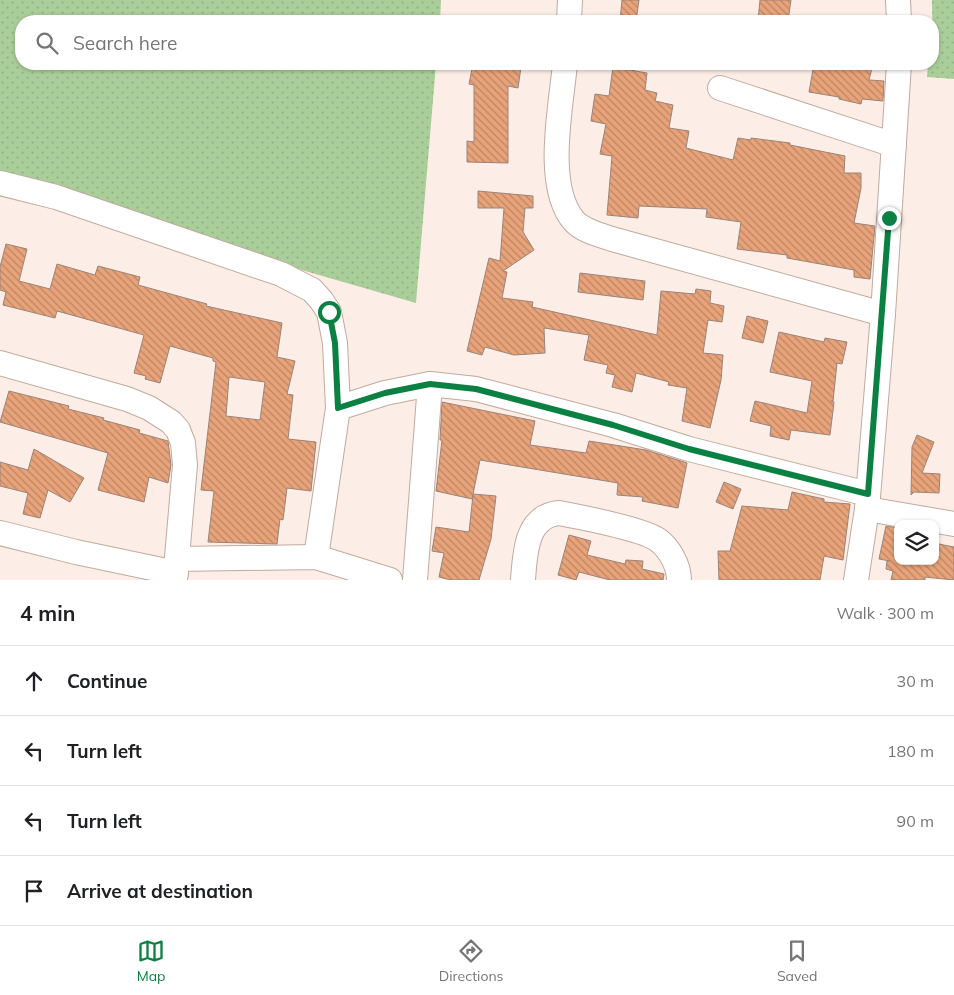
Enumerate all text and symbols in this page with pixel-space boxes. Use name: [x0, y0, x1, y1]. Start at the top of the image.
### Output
search box: [15, 15, 939, 70]
icon: search: [33, 29, 61, 57]
text: Search here: [73, 31, 177, 55]
route end: [878, 207, 901, 230]
route start: [318, 301, 341, 324]
map controls: [894, 520, 939, 565]
button: layers: [894, 520, 939, 565]
text: 4 min: [20, 600, 75, 626]
text: Walk · 300 m: [836, 603, 934, 623]
icon: ahead: [20, 667, 48, 695]
text: Continue: [67, 669, 147, 693]
text: 30 m: [897, 671, 934, 691]
icon: left: [20, 737, 48, 765]
text: Turn left: [67, 739, 142, 763]
text: 180 m: [887, 741, 934, 761]
icon: left: [20, 807, 48, 835]
text: Turn left: [67, 809, 142, 833]
text: 90 m: [897, 811, 934, 831]
icon: arrive: [20, 877, 48, 905]
text: Arrive at destination: [67, 879, 253, 903]
tab: Map: [137, 937, 165, 985]
tab: Directions: [439, 937, 504, 985]
tab: Saved: [777, 937, 817, 985]

